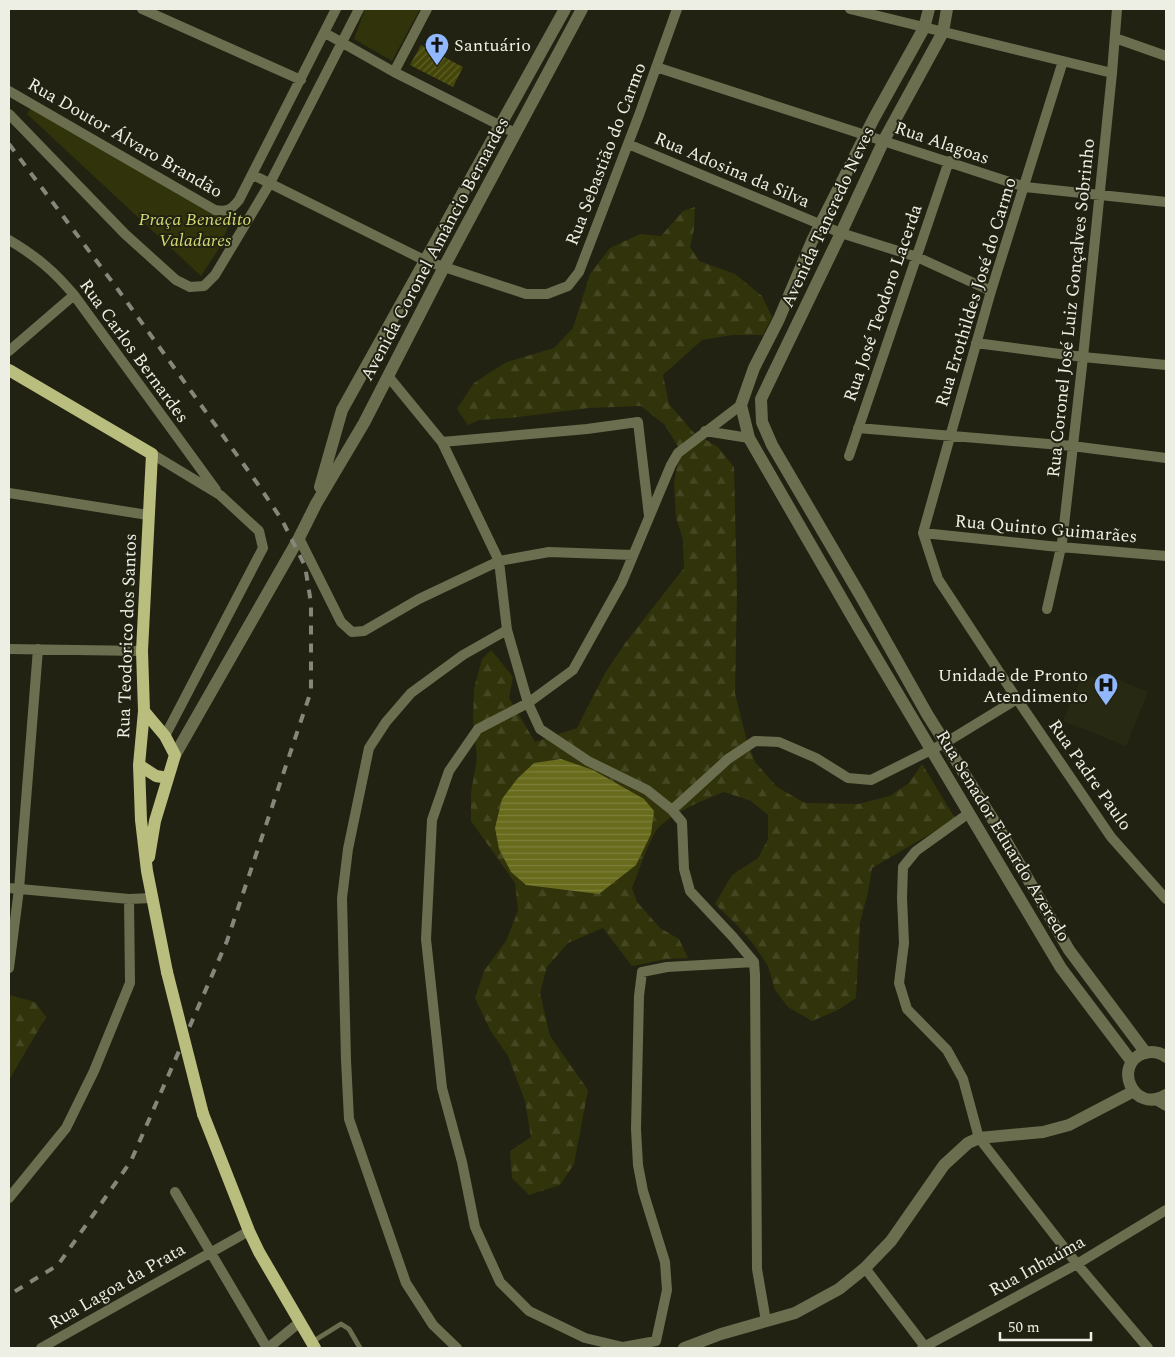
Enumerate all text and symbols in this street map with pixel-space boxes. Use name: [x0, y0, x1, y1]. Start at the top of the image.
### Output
church icon: Santuário: [424, 32, 450, 66]
place label: Santuário: [454, 32, 531, 59]
street label: Rua Sebastião do Carmo: [559, 59, 653, 249]
street label: Rua Doutor Álvaro Brandão: [22, 71, 228, 205]
street label: Avenida Coronel Amâncio Bernardes: [354, 112, 516, 386]
street label: Rua Alagoas: [891, 114, 993, 172]
street label: Avenida Tancredo Neves: [774, 122, 882, 312]
street label: Rua Adosina da Silva: [650, 125, 814, 215]
street label: Rua Coronel José Luiz Gonçalves Sobrinho: [1040, 137, 1102, 479]
street label: Rua Erothildes José do Carmo: [928, 174, 1024, 410]
street label: Rua José Teodoro Lacerda: [837, 201, 930, 405]
park label: Praça Benedito Valadares: [139, 206, 251, 254]
street label: Rua Carlos Bernardes: [72, 273, 196, 429]
street label: Rua Quinto Guimarães: [954, 508, 1138, 550]
street label: Rua Teodorico dos Santos: [110, 533, 144, 739]
place label: Unidade de Pronto Atendimento: [938, 662, 1088, 710]
hospital icon: Unidade de Pronto Atendimento: [1093, 672, 1119, 706]
street label: Rua Padre Paulo: [1041, 714, 1139, 836]
street label: Rua Senador Eduardo Azeredo: [929, 725, 1077, 947]
street label: Rua Inhaúma: [984, 1228, 1090, 1304]
street label: Rua Lagoa da Prata: [44, 1236, 191, 1336]
scale bar: [1000, 1310, 1091, 1342]
text: 50 m: [1008, 1316, 1040, 1339]

